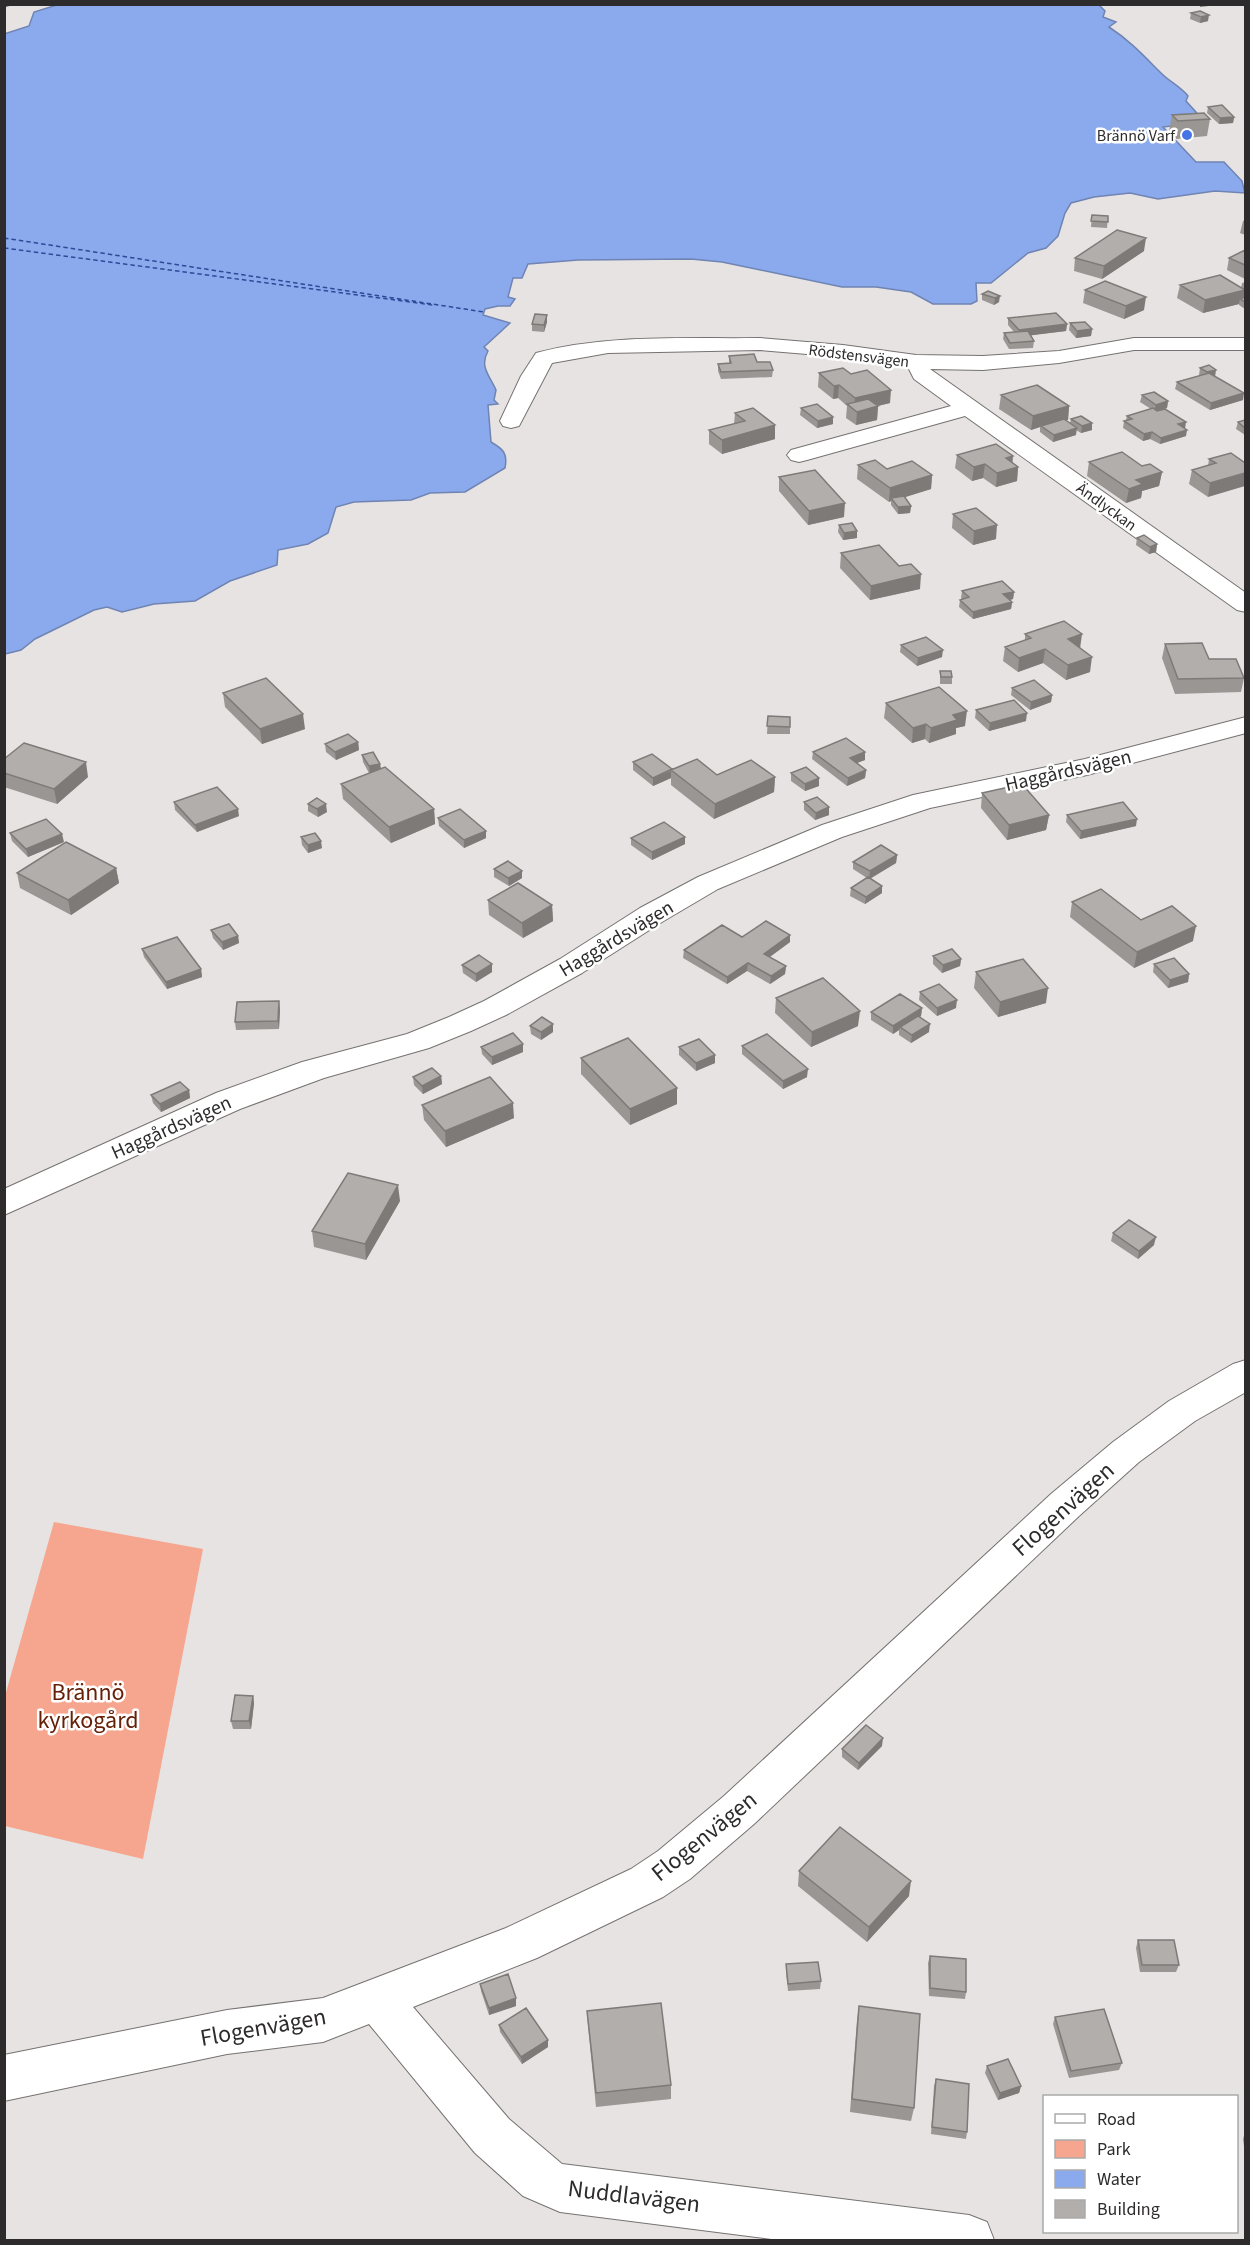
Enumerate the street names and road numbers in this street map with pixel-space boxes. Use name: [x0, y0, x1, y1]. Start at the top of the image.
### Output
street label: Rödstensvägen: [807, 339, 910, 373]
street label: Ändlyckan: [1072, 477, 1141, 536]
street label: Haggårdsvägen: [1002, 743, 1134, 799]
street label: Haggårdsvägen: [554, 894, 679, 984]
street label: Haggårdsvägen: [107, 1089, 236, 1167]
street label: Flogenvägen: [1004, 1454, 1122, 1565]
street label: Flogenvägen: [644, 1783, 765, 1890]
street label: Flogenvägen: [197, 1999, 329, 2056]
street label: Nuddlavägen: [566, 2171, 702, 2222]

